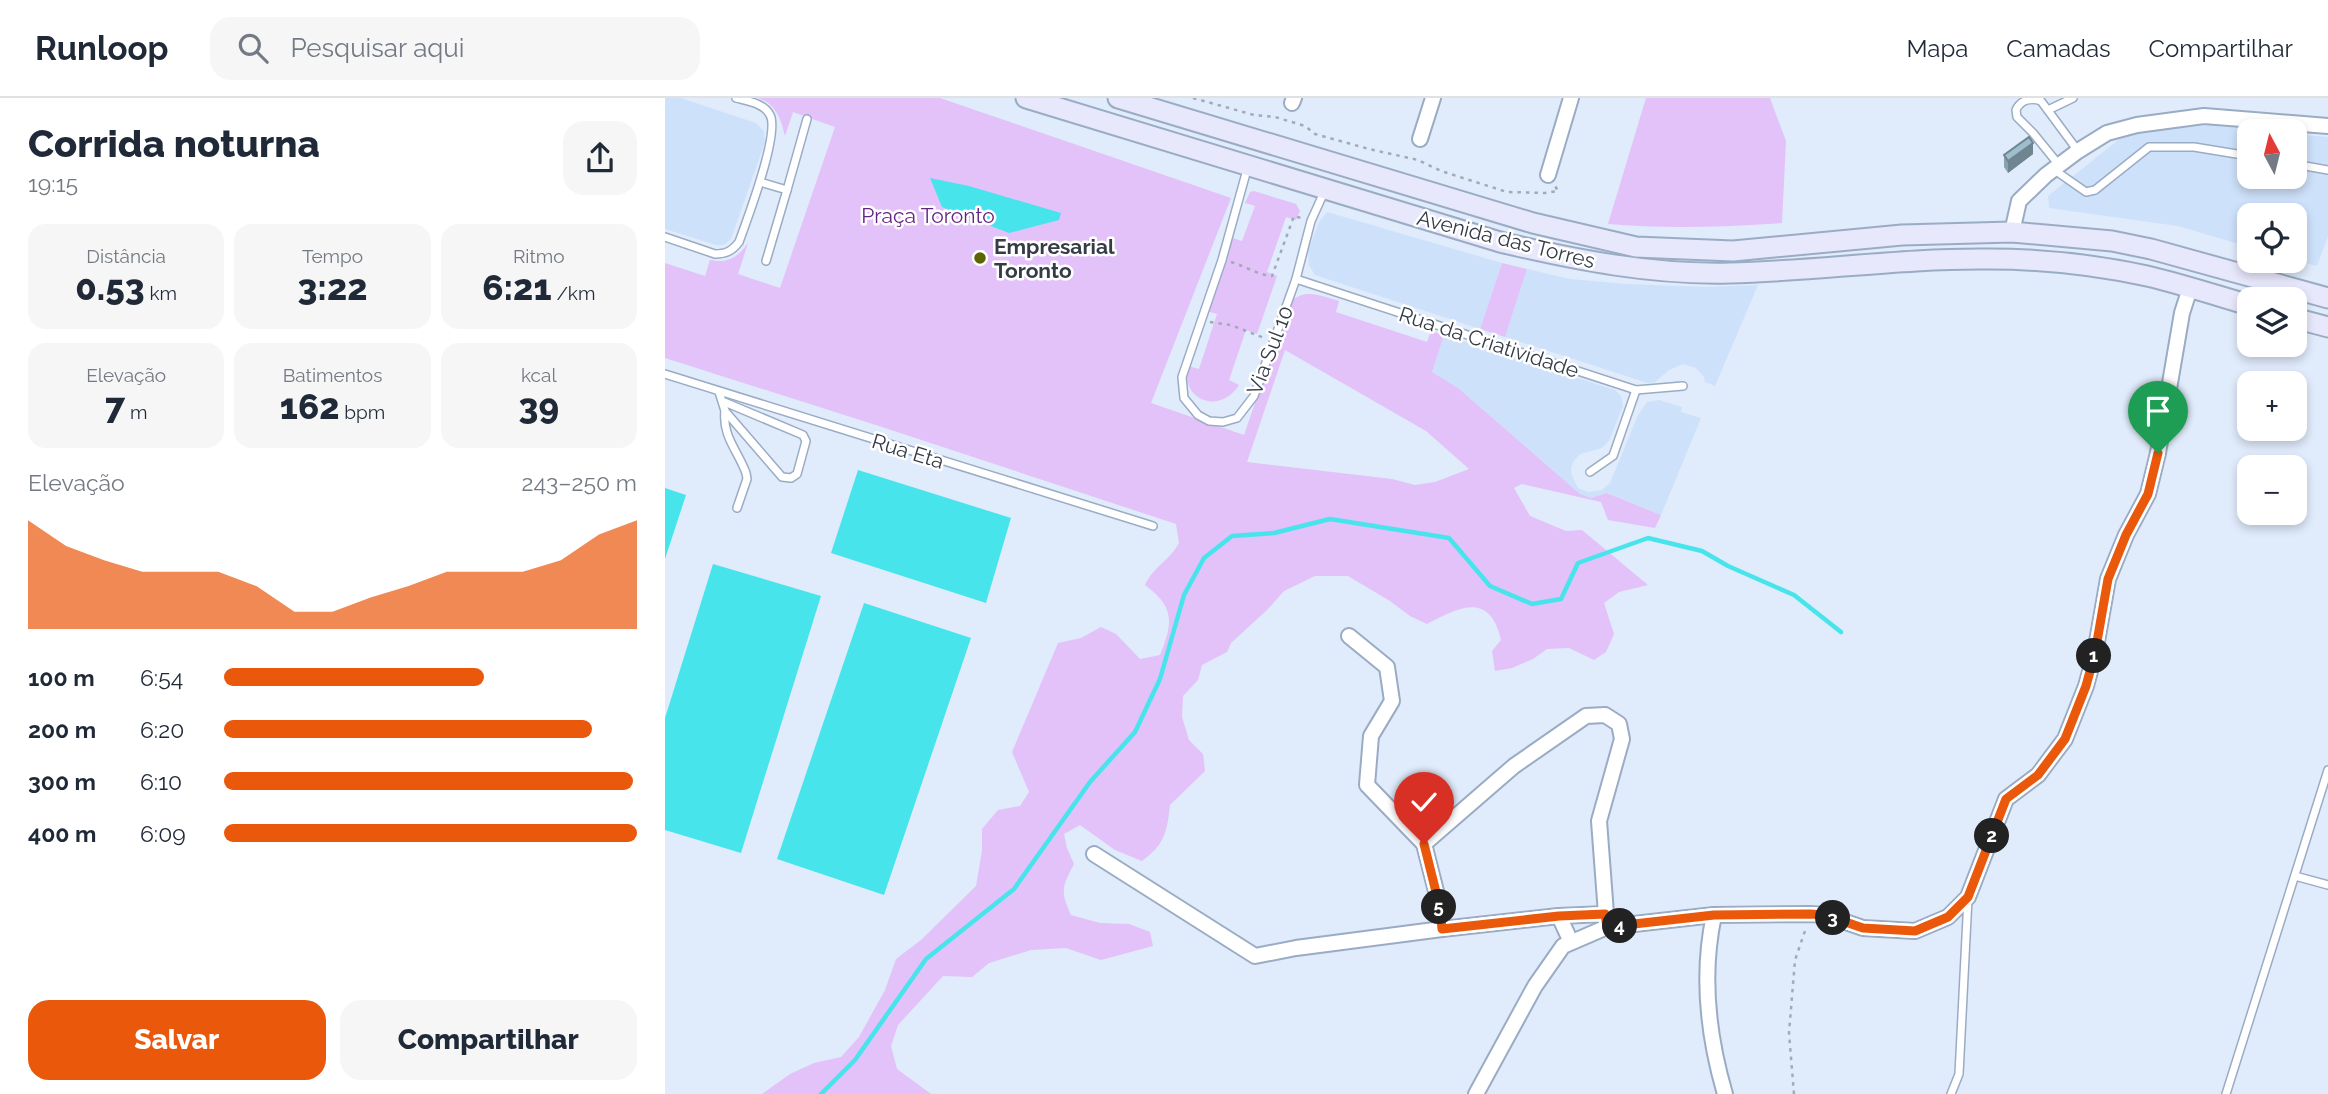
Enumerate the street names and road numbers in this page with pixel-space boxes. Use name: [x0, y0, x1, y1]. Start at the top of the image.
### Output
street label: Avenida das Torres: [1414, 205, 1598, 273]
street label: Rua da Criatividade: [1396, 301, 1582, 383]
street label: Via Sul 10: [1242, 302, 1298, 398]
street label: Rua Eta: [869, 428, 947, 474]

